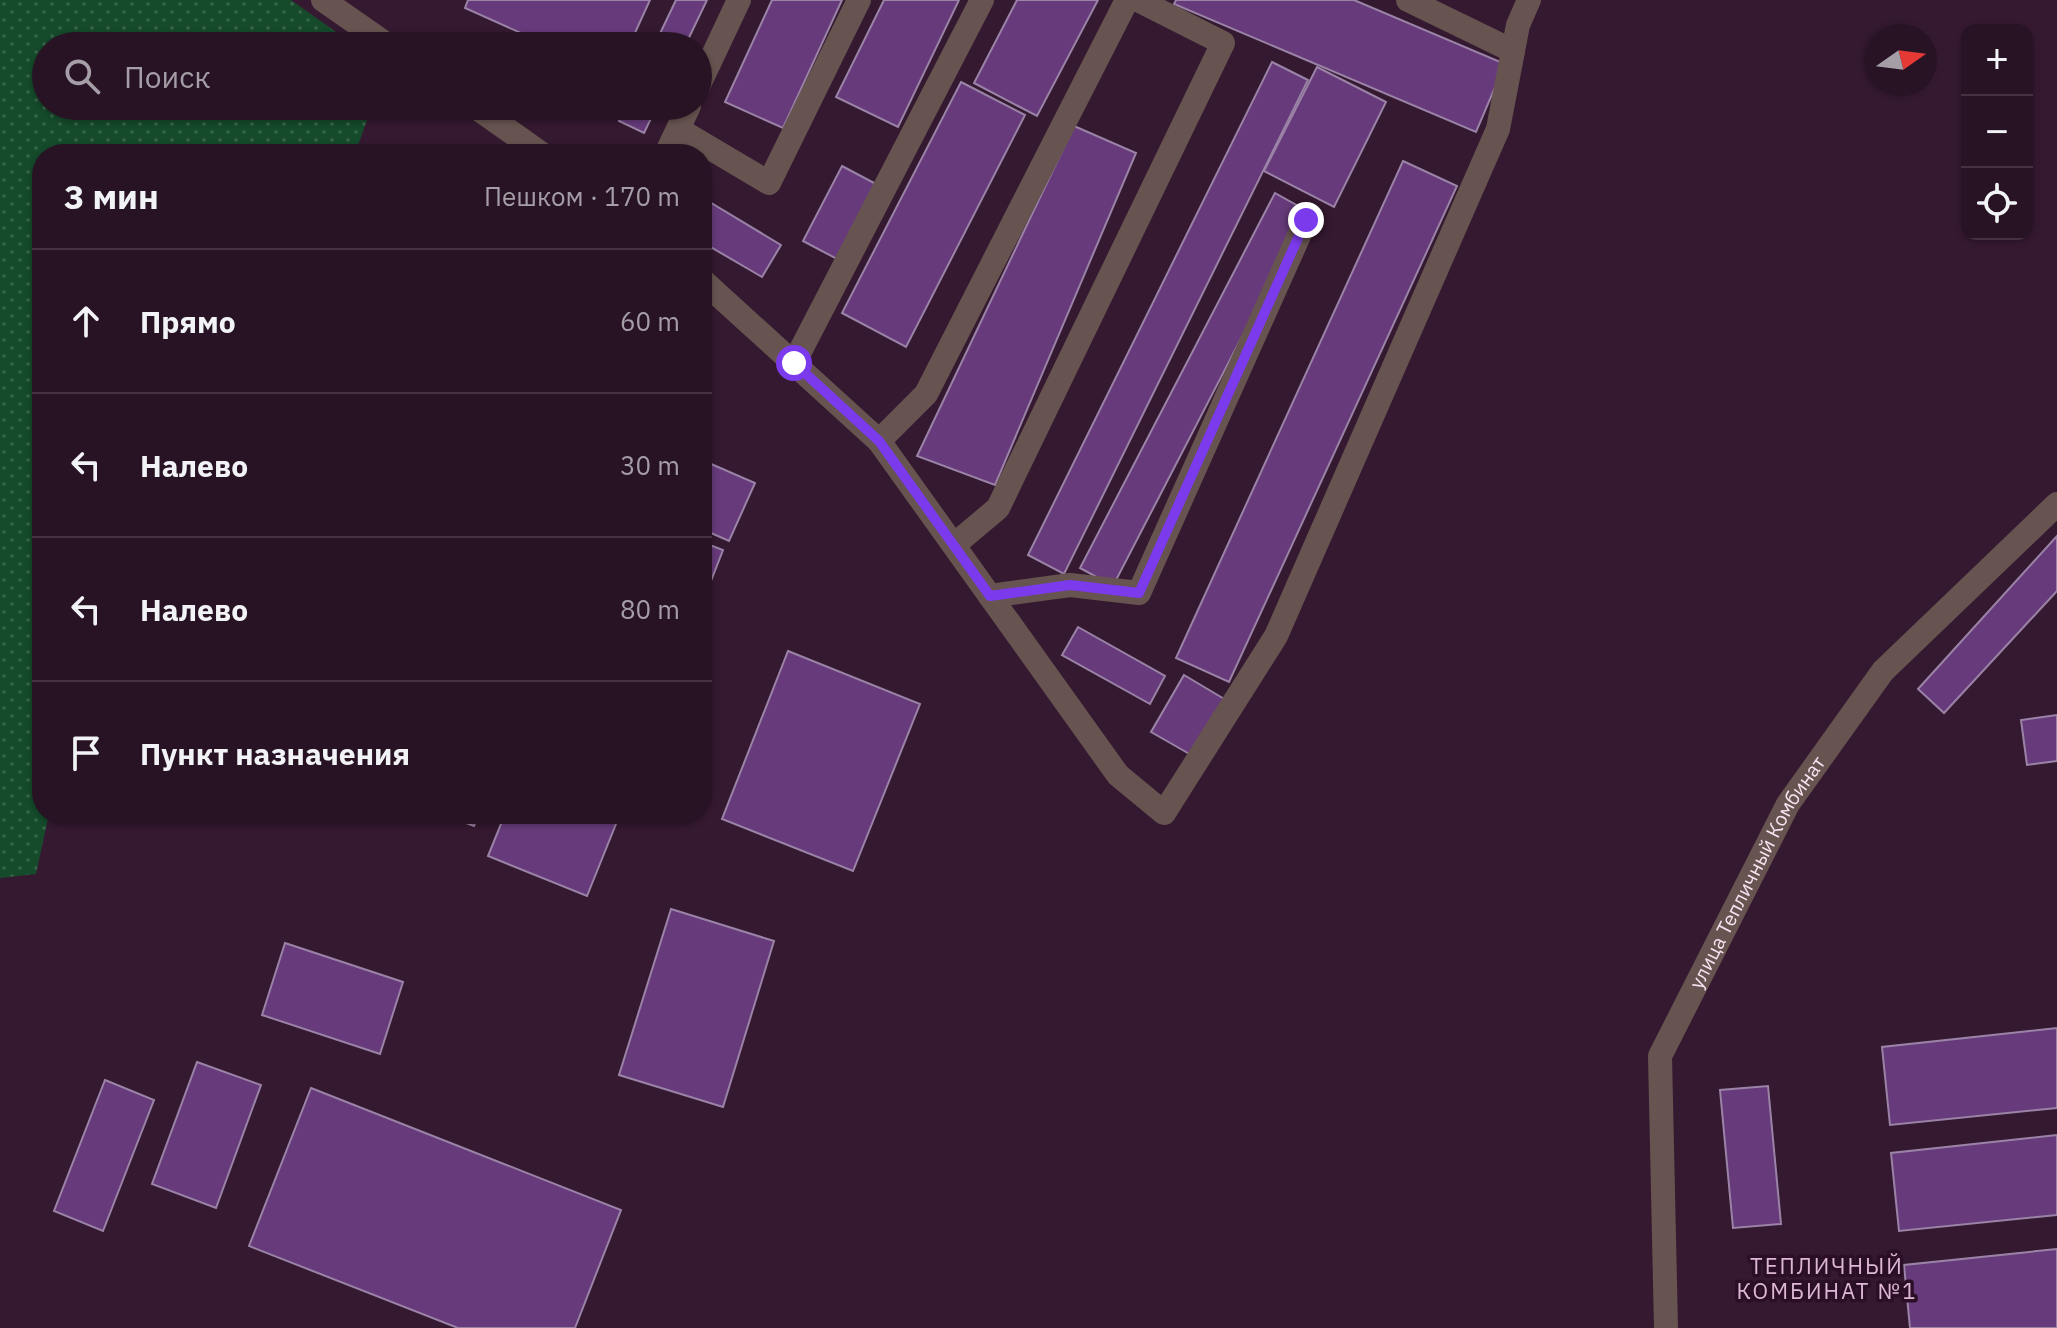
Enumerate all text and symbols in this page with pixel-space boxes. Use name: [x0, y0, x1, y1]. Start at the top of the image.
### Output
north arrow: [1865, 24, 1937, 96]
map controls: [1961, 24, 2033, 240]
button: +: [1961, 24, 2033, 96]
search box: [32, 32, 712, 120]
icon: search: [60, 54, 104, 98]
text: Поиск: [124, 57, 211, 96]
button: −: [1961, 96, 2033, 168]
button: locate: [1961, 168, 2033, 240]
text: 3 мин: [64, 174, 159, 218]
text: Пешком · 170 m: [484, 179, 680, 213]
route end: [1288, 202, 1324, 238]
icon: ahead: [64, 299, 108, 343]
text: Прямо: [140, 302, 236, 341]
text: 60 m: [620, 304, 680, 338]
route start: [776, 345, 812, 381]
icon: left: [64, 443, 108, 487]
text: Налево: [140, 446, 248, 485]
text: 30 m: [620, 448, 680, 482]
icon: left: [64, 587, 108, 631]
text: Налево: [140, 590, 248, 629]
text: 80 m: [620, 592, 680, 626]
icon: arrive: [64, 731, 108, 775]
text: Пункт назначения: [140, 734, 410, 773]
street label: улица Тепличный Комбинат: [1682, 750, 1832, 993]
district label: ТЕПЛИЧНЫЙ КОМБИНАТ №1: [1737, 1251, 1917, 1305]

